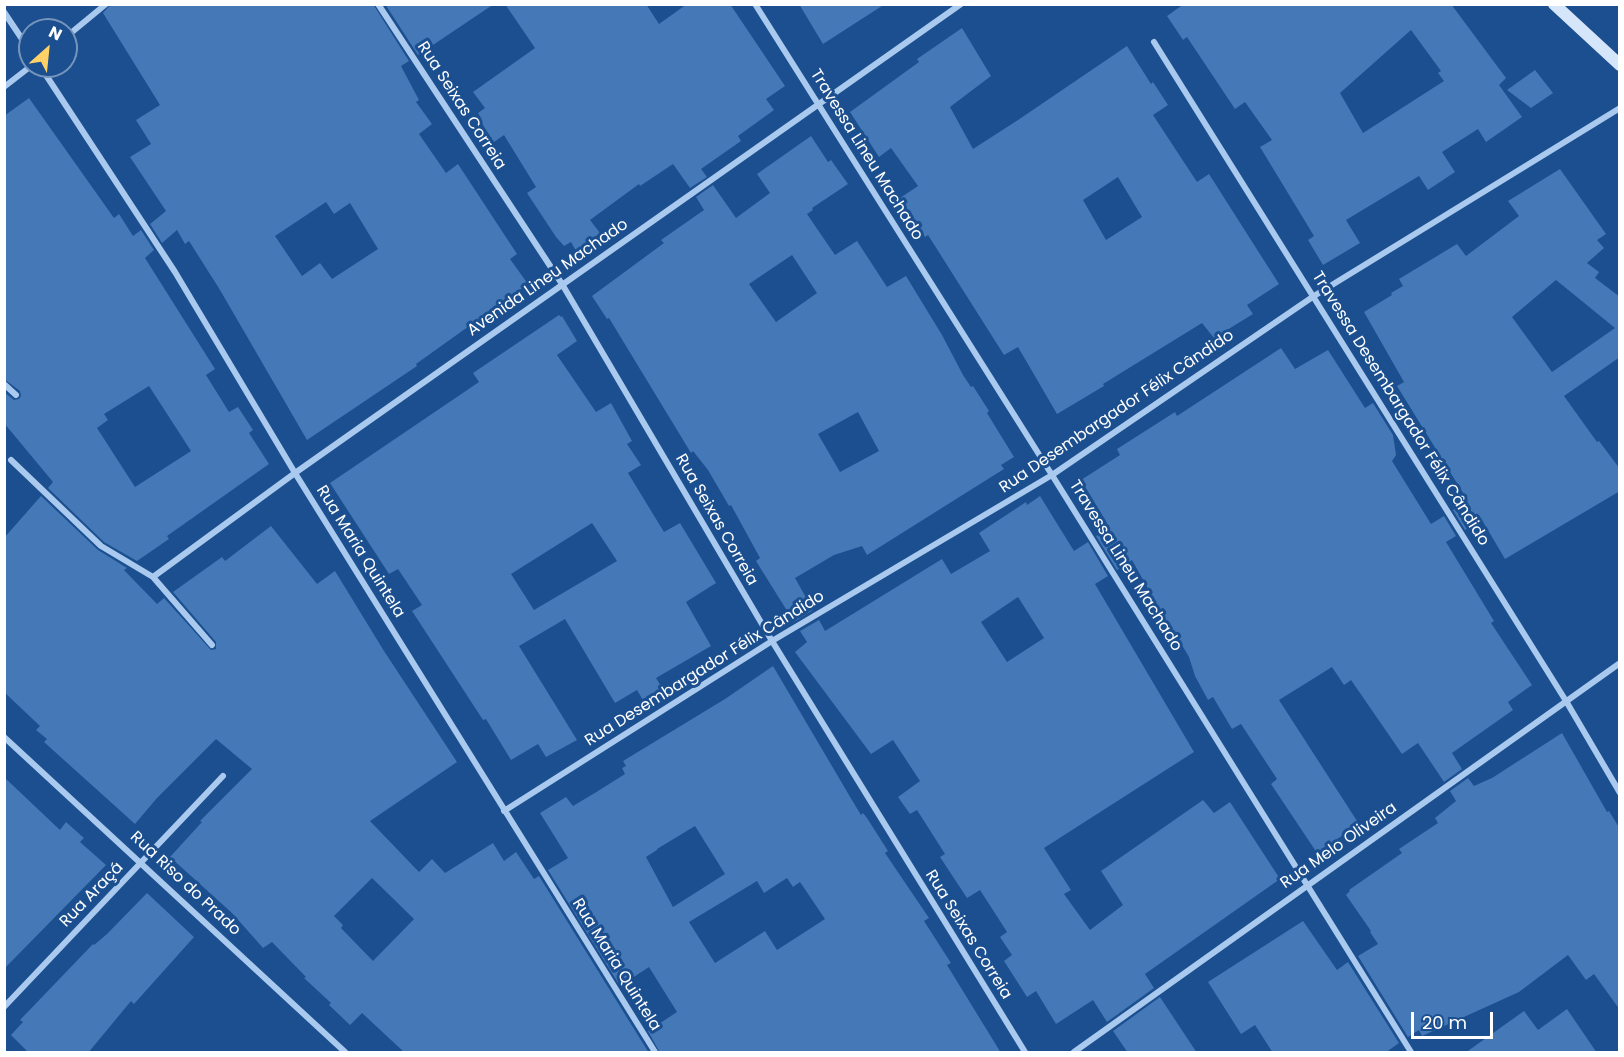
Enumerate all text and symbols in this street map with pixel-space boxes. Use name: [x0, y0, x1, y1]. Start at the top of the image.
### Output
north arrow: [18, 18, 78, 78]
text: N: [45, 20, 66, 46]
street label: Rua Seixas Correia: [412, 38, 510, 174]
street label: Travessa Lineu Machado: [805, 66, 927, 244]
street label: Avenida Lineu Machado: [464, 215, 632, 341]
street label: Travessa Desembargador Félix Cândido: [1307, 268, 1493, 550]
street label: Rua Desembargador Félix Cândido: [996, 326, 1238, 498]
street label: Rua Seixas Correia: [671, 451, 761, 589]
street label: Travessa Lineu Machado: [1064, 477, 1186, 655]
street label: Rua Maria Quintela: [312, 482, 408, 622]
street label: Rua Desembargador Félix Cândido: [582, 587, 828, 751]
street label: Rua Melo Oliveira: [1277, 799, 1401, 893]
street label: Rua Riso do Prado: [126, 828, 244, 940]
street label: Rua Araçá: [56, 858, 128, 932]
street label: Rua Seixas Correia: [920, 867, 1016, 1003]
street label: Rua Maria Quintela: [568, 895, 664, 1035]
scale bar: [1414, 1000, 1496, 1038]
text: 20 m: [1422, 1010, 1467, 1035]

